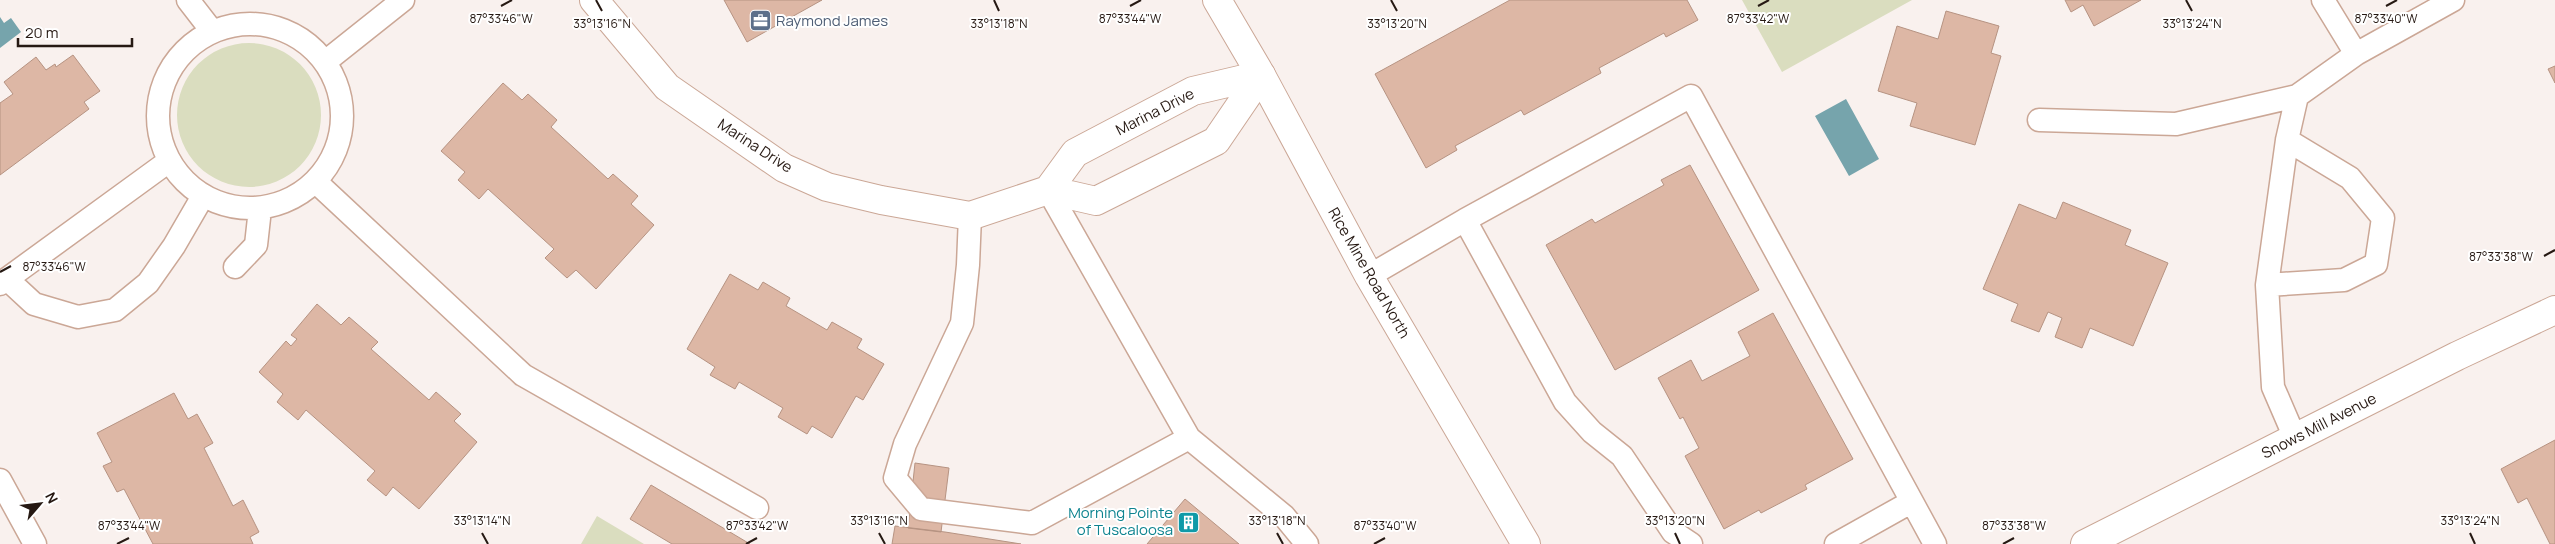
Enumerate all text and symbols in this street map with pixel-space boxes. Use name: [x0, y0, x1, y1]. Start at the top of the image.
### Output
office icon: Raymond James: [748, 9, 772, 33]
text: 87°33'46"W: [469, 10, 533, 27]
place label: Raymond James: [776, 10, 888, 31]
text: 87°33'44"W: [1099, 10, 1162, 27]
text: 87°33'42"W: [1727, 10, 1790, 27]
text: 87°33'40"W: [2354, 10, 2418, 27]
scale bar: [18, 15, 131, 47]
text: 33°13'16"N: [573, 15, 631, 32]
text: 33°13'18"N: [970, 15, 1028, 32]
text: 33°13'20"N: [1367, 15, 1427, 32]
text: 33°13'24"N: [2163, 15, 2221, 32]
text: 20 m: [25, 22, 58, 43]
street label: Marina Drive: [1112, 83, 1198, 140]
street label: Marina Drive: [714, 114, 797, 178]
street label: Rice Mine Road North: [1323, 204, 1415, 342]
text: 87°33'38"W: [2469, 248, 2534, 265]
text: 87°33'46"W: [22, 258, 86, 275]
street label: Snows Mill Avenue: [2258, 387, 2380, 464]
north arrow: [15, 479, 65, 529]
text: N: [41, 489, 63, 507]
place label: Morning Pointe of Tuscaloosa: [1068, 502, 1173, 540]
building icon: Morning Pointe of Tuscaloosa: [1177, 510, 1201, 534]
text: 33°13'14"N: [454, 512, 510, 529]
text: 33°13'16"N: [850, 512, 908, 529]
text: 33°13'18"N: [1248, 512, 1306, 529]
text: 33°13'20"N: [1645, 512, 1705, 529]
text: 33°13'24"N: [2441, 512, 2499, 529]
text: 87°33'44"W: [98, 517, 161, 534]
text: 87°33'42"W: [726, 517, 789, 534]
text: 87°33'40"W: [1353, 517, 1417, 534]
text: 87°33'38"W: [1982, 517, 2047, 534]

